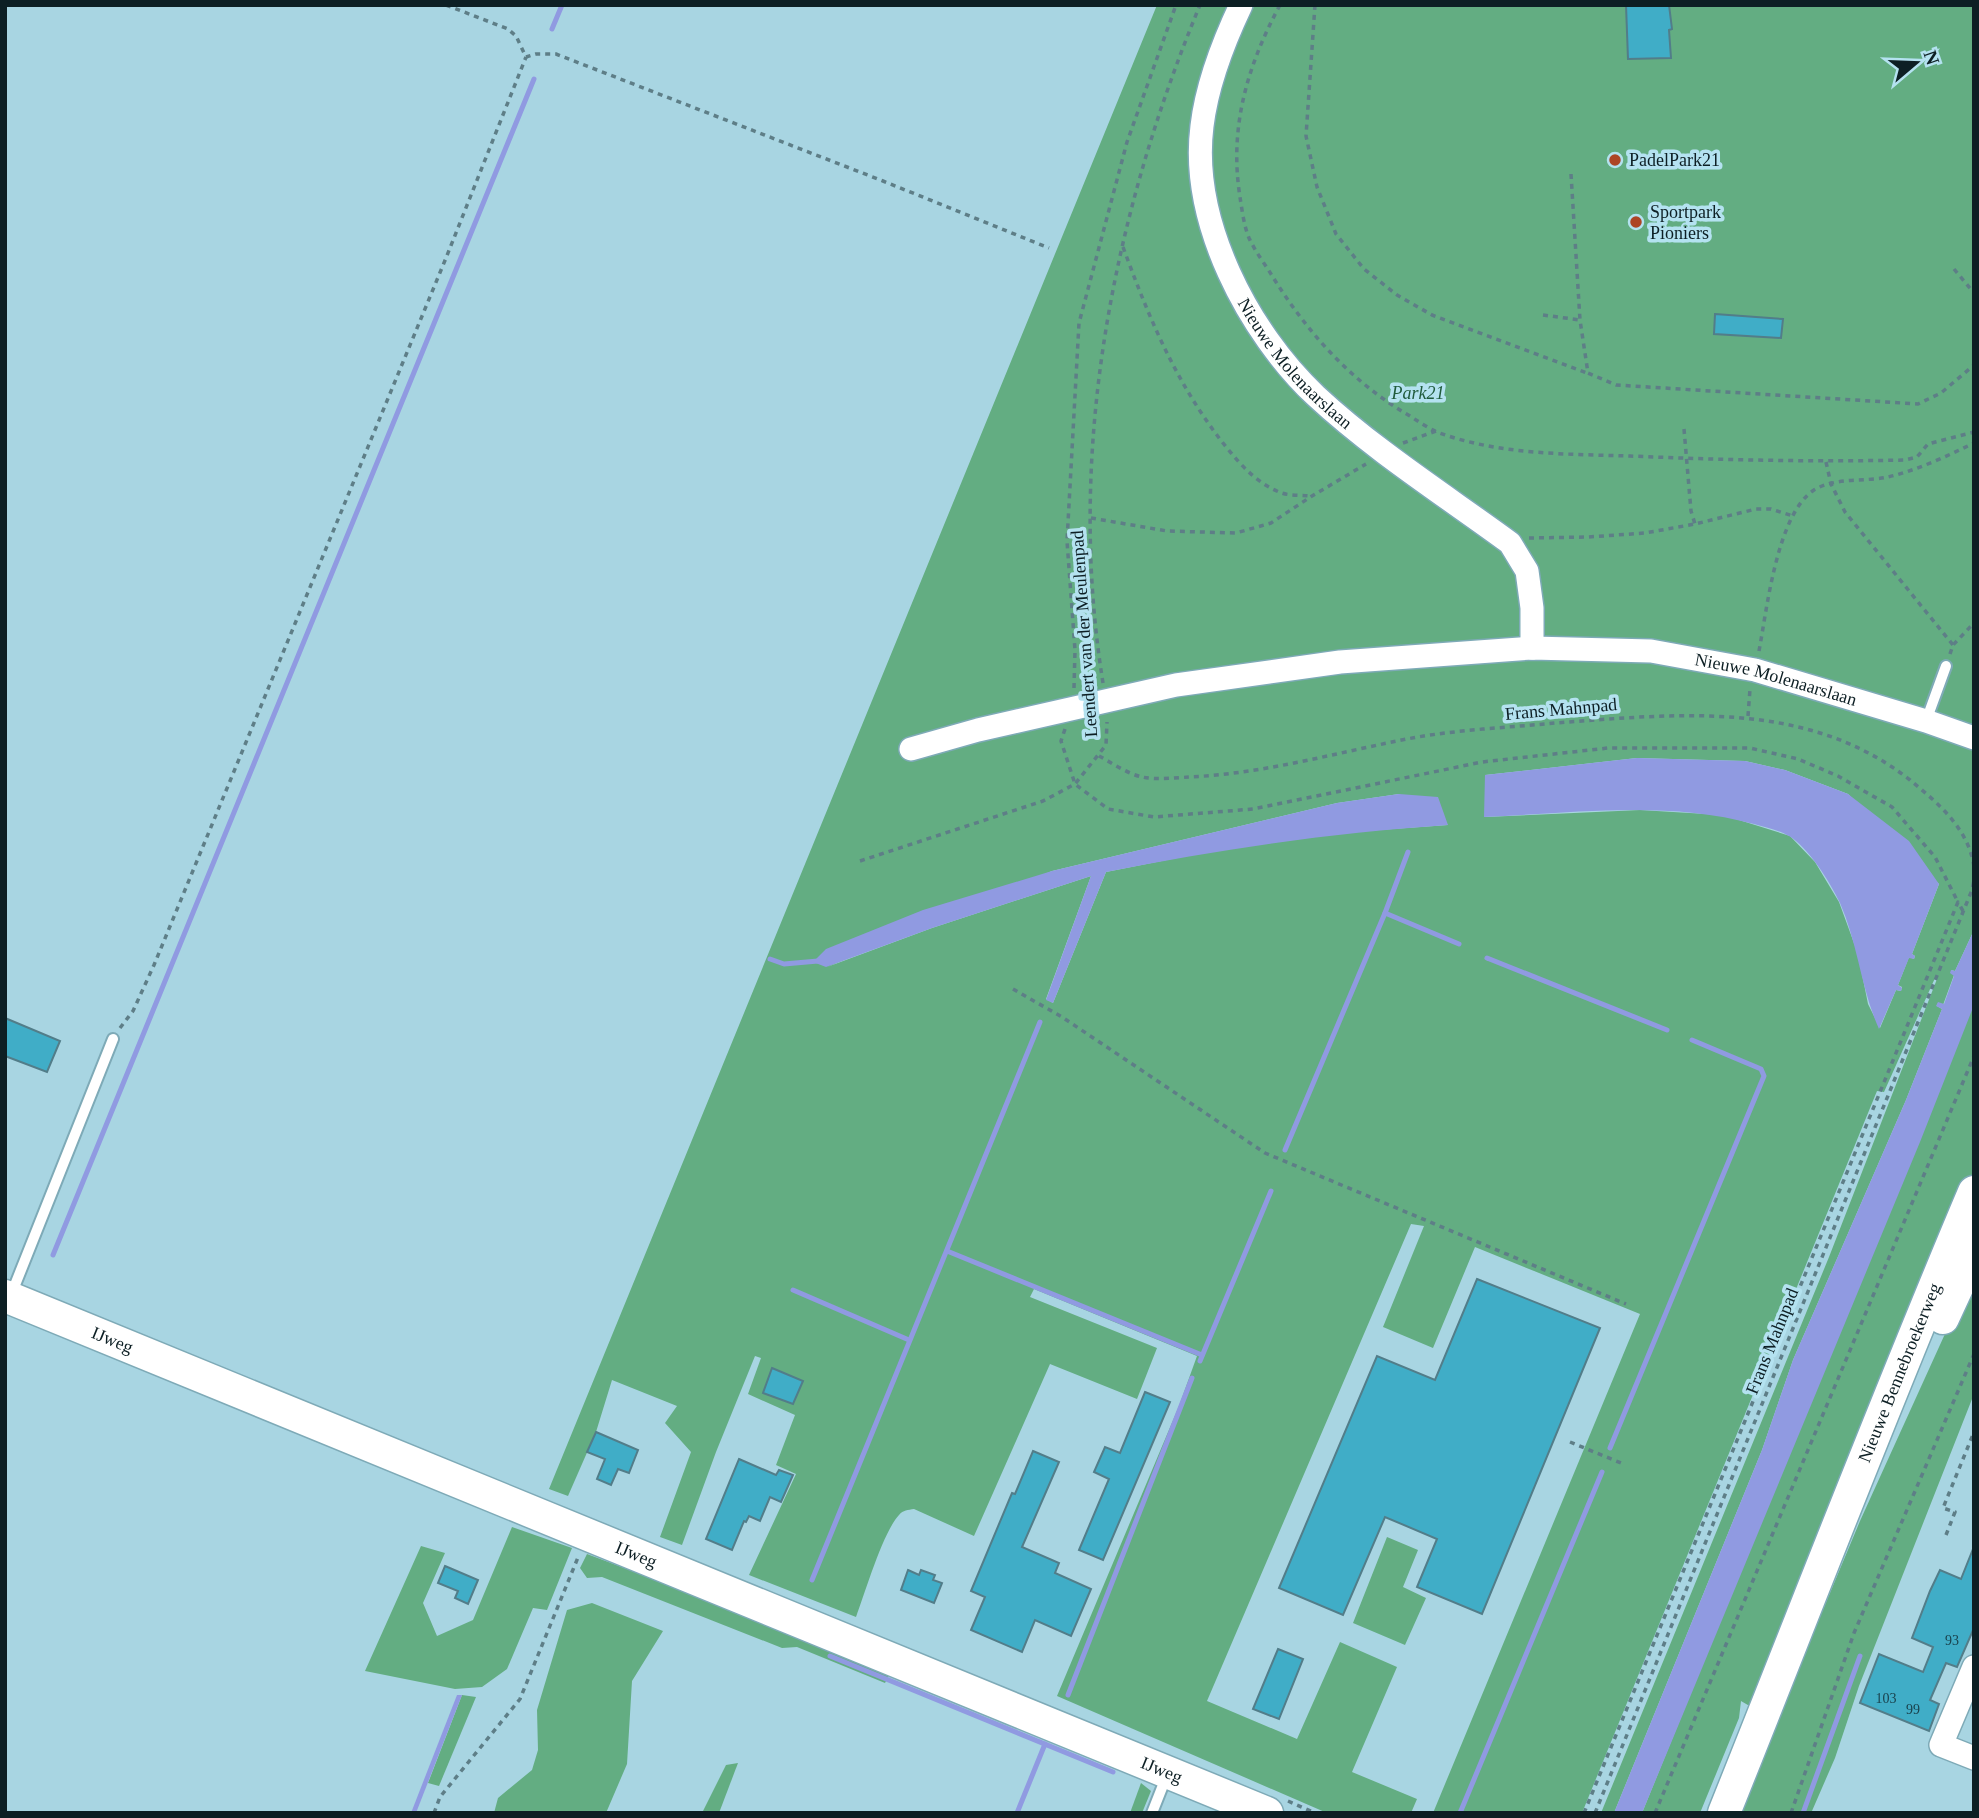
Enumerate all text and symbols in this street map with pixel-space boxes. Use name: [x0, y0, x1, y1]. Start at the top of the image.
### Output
north arrow: [1881, 28, 1951, 98]
text: N: [1919, 48, 1944, 68]
place label: PadelPark21: [1629, 150, 1720, 170]
marker: PadelPark21: [1607, 152, 1623, 168]
place label: Sportpark Pioniers: [1650, 202, 1721, 243]
marker: Sportpark Pioniers: [1628, 214, 1644, 230]
street label: Nieuwe Molenaarslaan: [1234, 295, 1356, 433]
park label: Park21: [1391, 383, 1445, 403]
street label: Leendert van der Meulenpad: [1067, 530, 1101, 738]
street label: Nieuwe Molenaarslaan: [1693, 649, 1859, 710]
street label: Frans Mahnpad: [1504, 694, 1618, 724]
street label: Nieuwe Bennebroekerweg: [1854, 1280, 1945, 1465]
street label: Frans Mahnpad: [1742, 1285, 1802, 1397]
street label: IJweg: [89, 1323, 136, 1357]
street label: IJweg: [612, 1537, 660, 1572]
house number: 93: [1945, 1633, 1959, 1648]
house number: 103: [1876, 1691, 1897, 1706]
house number: 99: [1906, 1702, 1920, 1717]
street label: IJweg: [1138, 1752, 1185, 1787]

